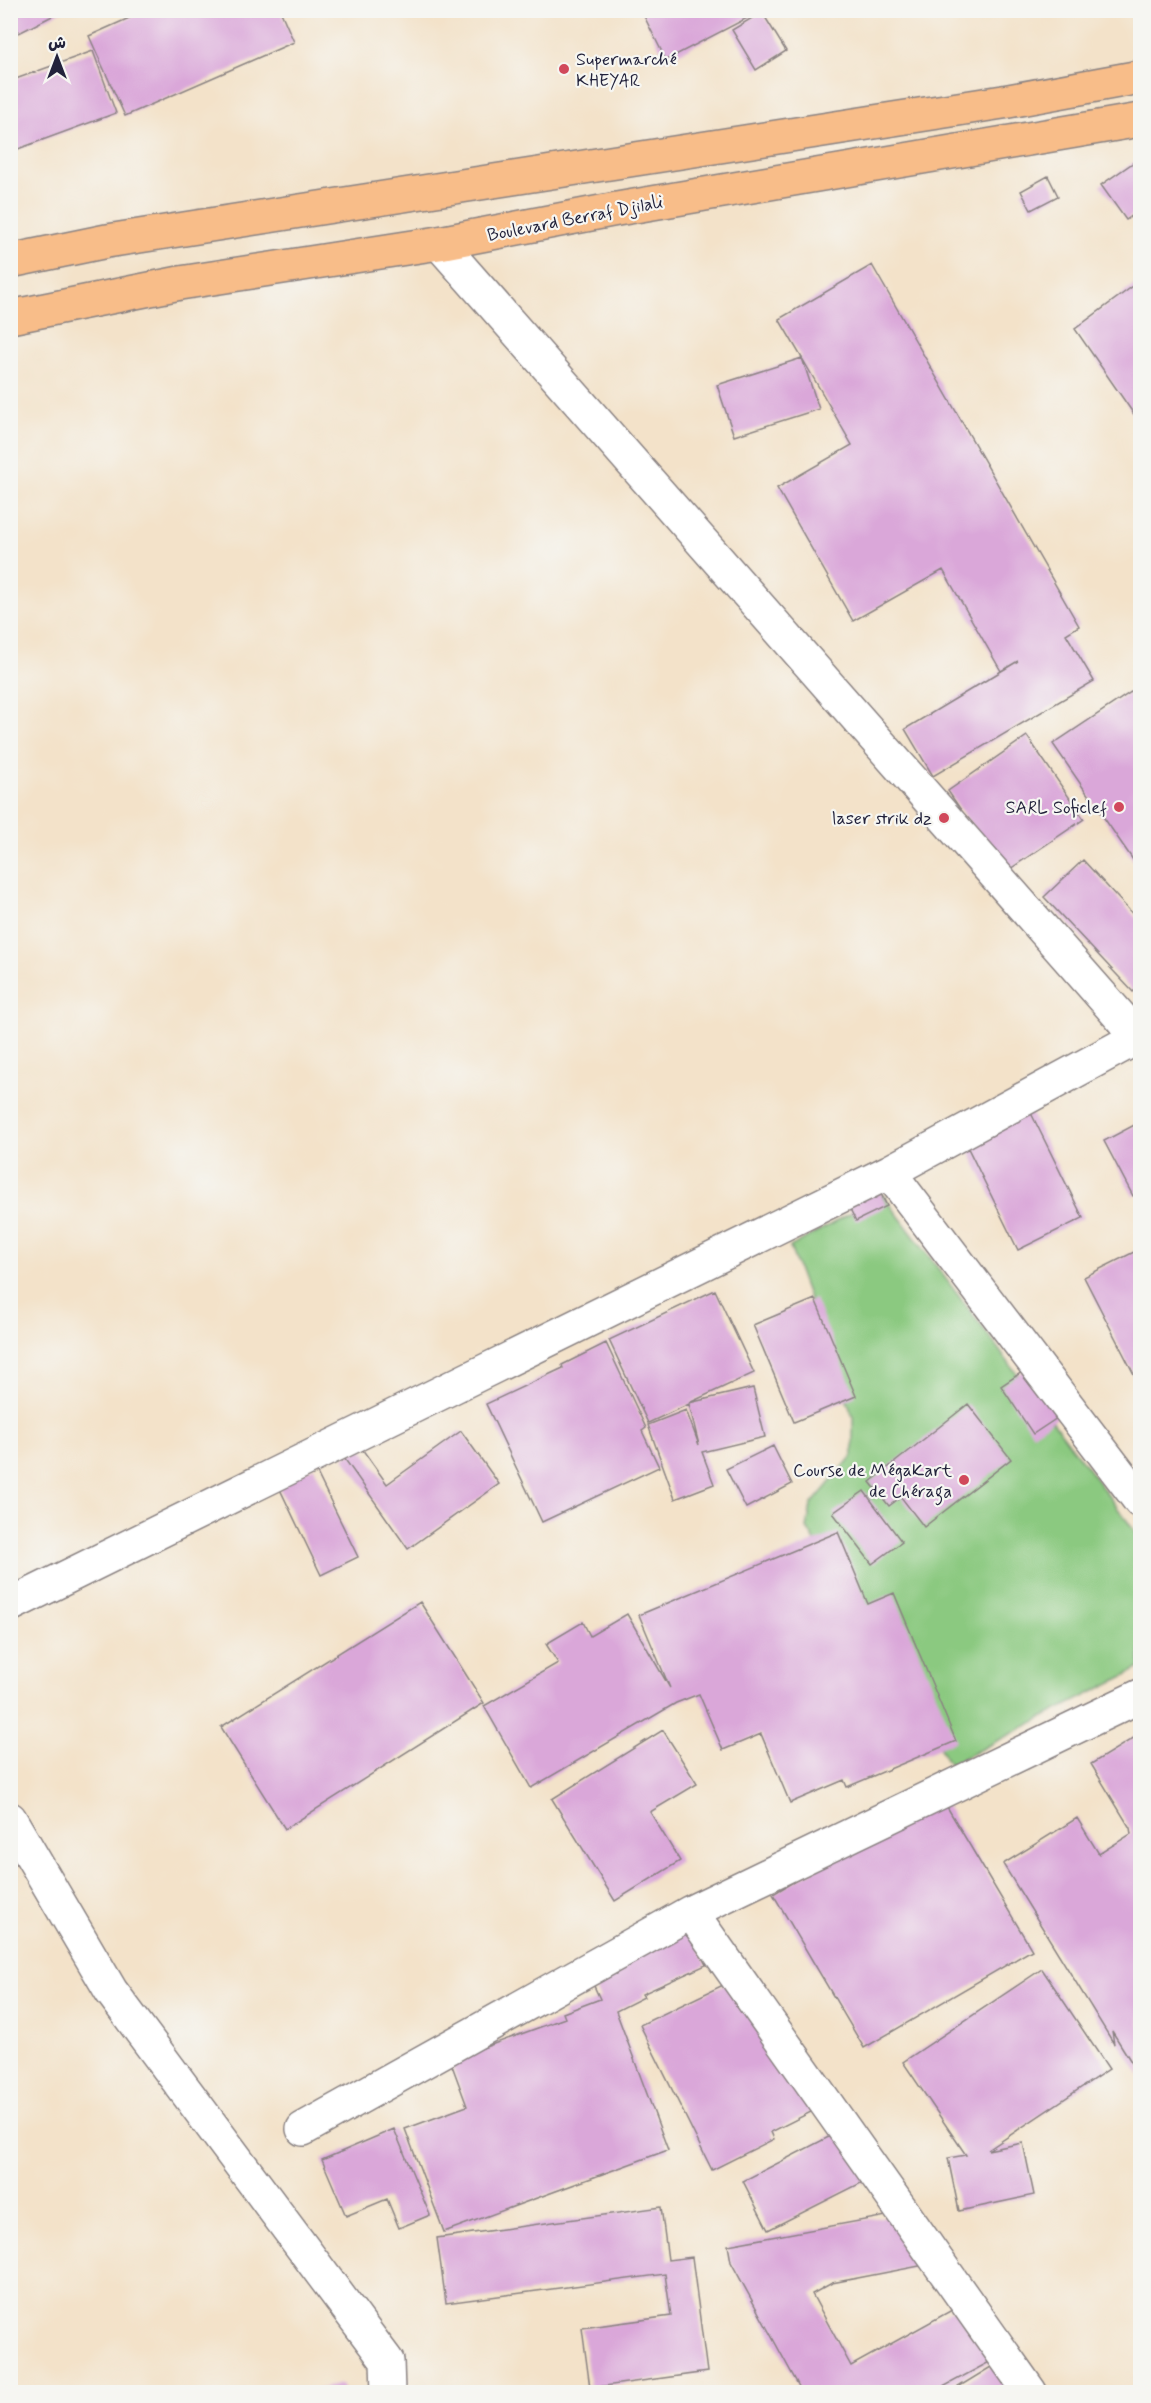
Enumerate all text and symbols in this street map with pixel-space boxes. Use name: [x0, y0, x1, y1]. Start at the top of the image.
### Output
north arrow: [27, 27, 87, 87]
text: ش: [48, 33, 66, 54]
place label: Supermarché KHEYAR: [576, 48, 677, 93]
marker: Supermarché KHEYAR: [557, 62, 571, 76]
street label: Boulevard Berraf Djilali: [485, 190, 665, 248]
place label: SARL Soficlef: [1005, 796, 1107, 820]
marker: SARL Soficlef: [1112, 800, 1126, 814]
place label: laser strik dz: [832, 807, 932, 831]
marker: laser strik dz: [937, 811, 951, 825]
place label: Course de MégaKart de Chéraga: [793, 1459, 952, 1506]
marker: Course de MégaKart de Chéraga: [957, 1473, 971, 1487]

